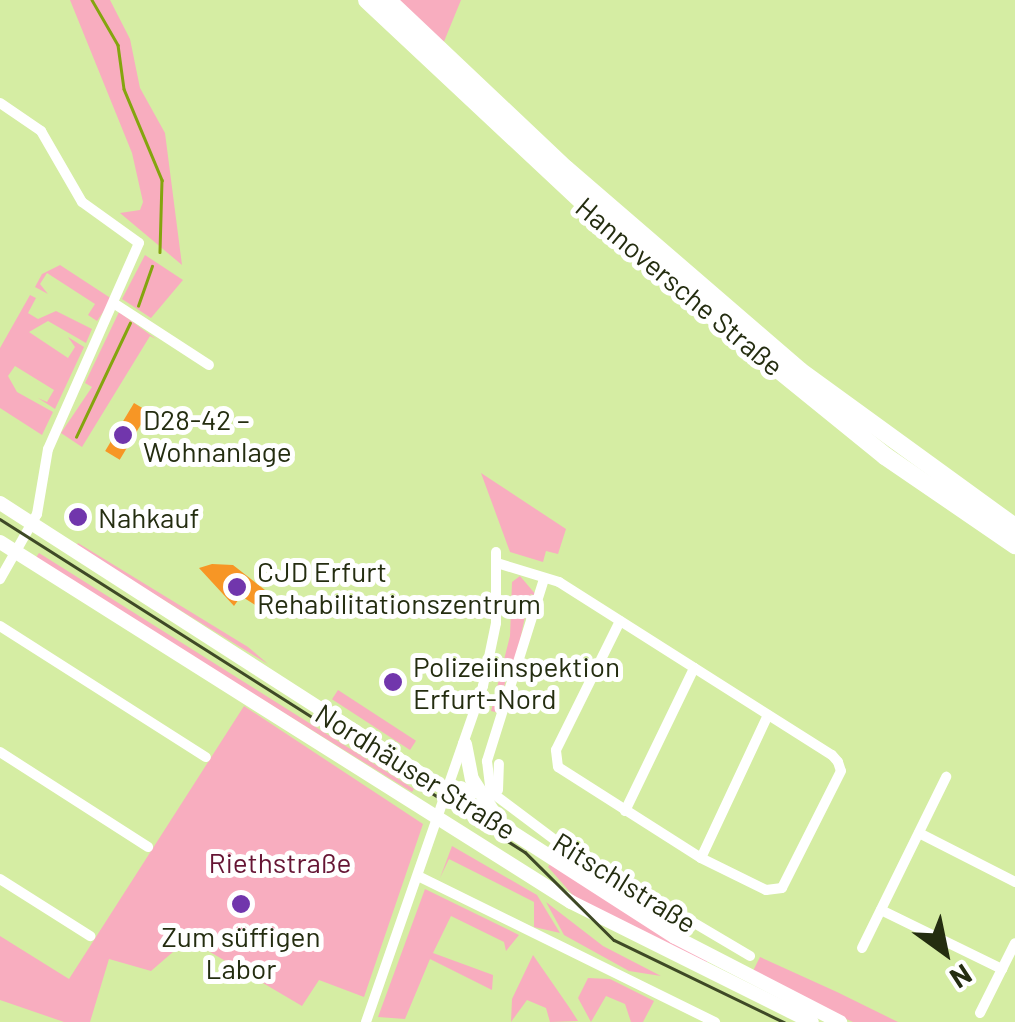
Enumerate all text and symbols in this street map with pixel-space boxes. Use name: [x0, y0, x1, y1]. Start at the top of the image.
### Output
street label: Hannoversche Straße: [570, 190, 790, 382]
place label: D28-42 – Wohnanlage: [143, 402, 292, 468]
marker: D28-42 – Wohnanlage: [112, 424, 134, 446]
place label: Nahkauf: [98, 500, 199, 534]
marker: Nahkauf: [67, 506, 89, 528]
place label: CJD Erfurt Rehabilitationszentrum: [257, 554, 541, 620]
marker: CJD Erfurt Rehabilitationszentrum: [226, 576, 248, 598]
place label: Polizeiinspektion Erfurt-Nord: [413, 649, 620, 715]
marker: Polizeiinspektion Erfurt-Nord: [382, 671, 404, 693]
street label: Nordhäuser Straße: [310, 696, 522, 846]
street label: Ritschlstraße: [547, 825, 703, 939]
park label: Riethstraße: [209, 845, 351, 879]
marker: Zum süffigen Labor: [230, 893, 252, 915]
north arrow: [895, 902, 995, 1002]
place label: Zum süffigen Labor: [162, 919, 320, 985]
text: N: [944, 958, 978, 996]

